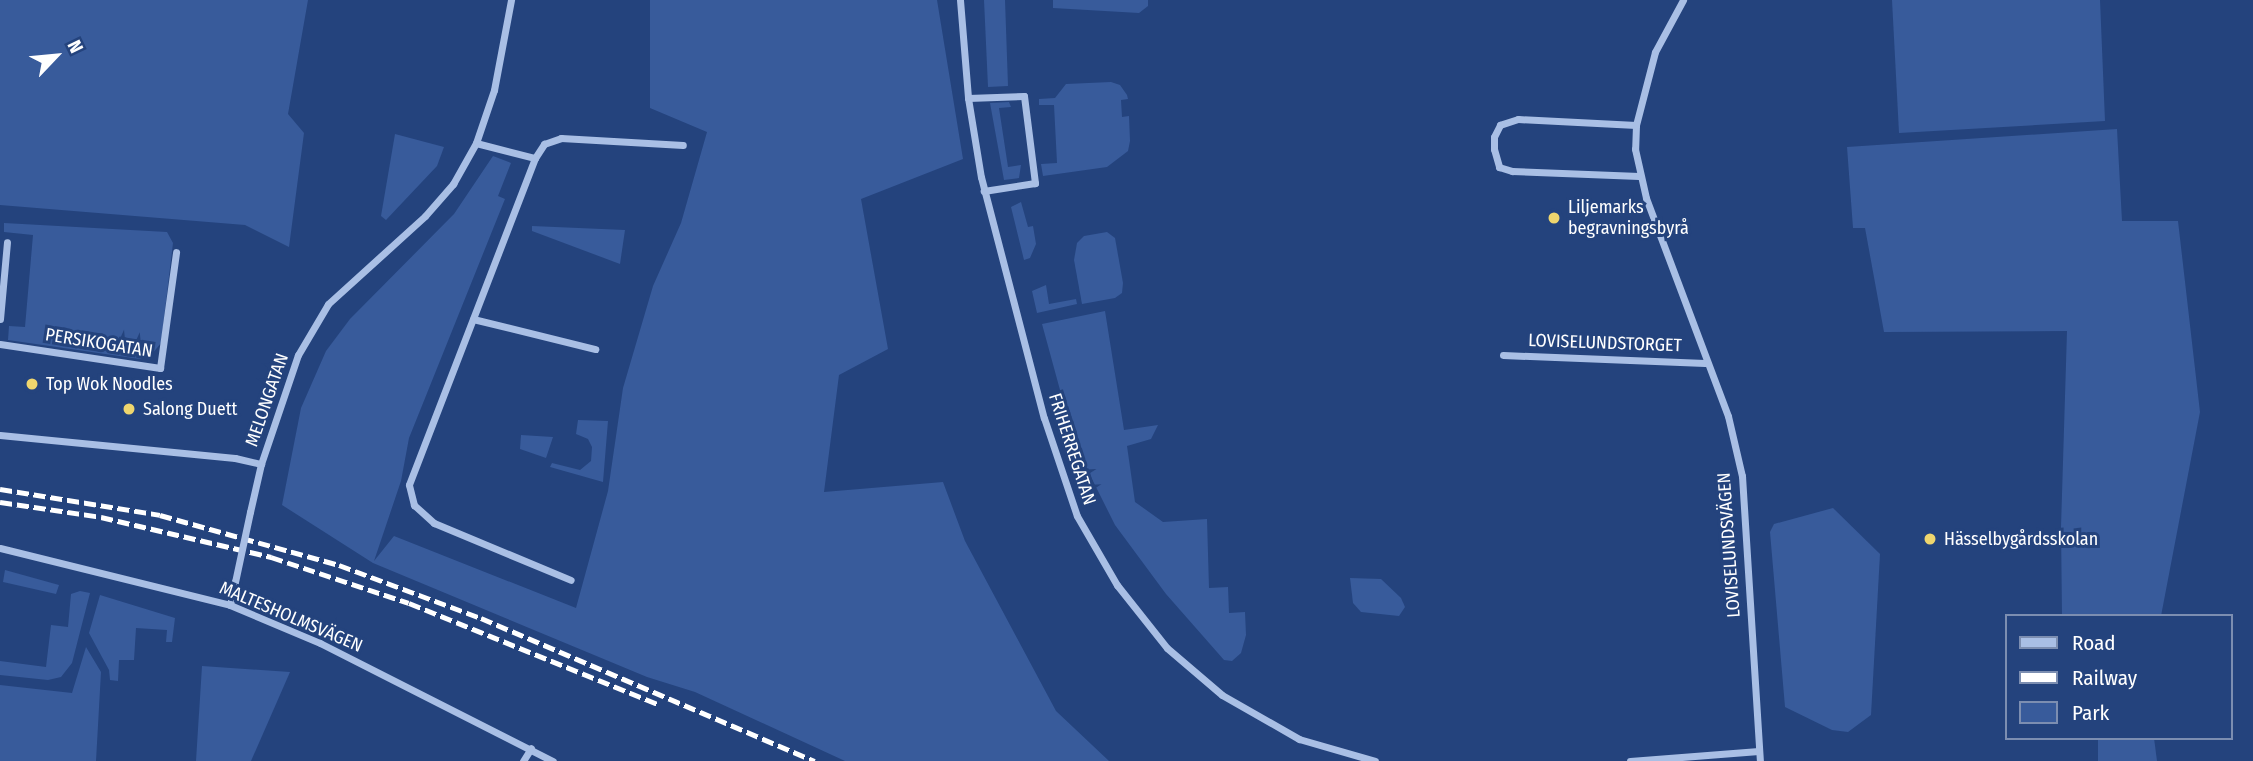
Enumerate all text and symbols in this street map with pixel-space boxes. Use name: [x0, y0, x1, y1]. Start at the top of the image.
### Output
north arrow: [21, 21, 91, 91]
text: N: [62, 36, 88, 57]
place label: Liljemarks begravningsbyrå: [1568, 197, 1689, 240]
marker: Liljemarks begravningsbyrå: [1546, 210, 1562, 226]
street label: PERSIKOGATAN: [44, 324, 154, 362]
street label: LOVISELUNDSTORGET: [1528, 330, 1682, 356]
street label: MELONGATAN: [241, 350, 293, 450]
place label: Top Wok Noodles: [46, 373, 173, 395]
marker: Top Wok Noodles: [24, 376, 40, 392]
street label: FRIHERREGATAN: [1044, 390, 1100, 508]
place label: Salong Duett: [143, 398, 237, 420]
marker: Salong Duett: [121, 401, 137, 417]
street label: LOVISELUNDSVÄGEN: [1713, 472, 1745, 618]
place label: Hässelbygårdsskolan: [1944, 528, 2098, 550]
marker: Hässelbygårdsskolan: [1922, 531, 1938, 547]
street label: MALTESHOLMSVÄGEN: [216, 577, 366, 657]
legend: [2004, 614, 2232, 740]
text: Road: [2072, 630, 2116, 656]
text: Railway: [2072, 665, 2137, 691]
text: Park: [2072, 700, 2109, 726]

